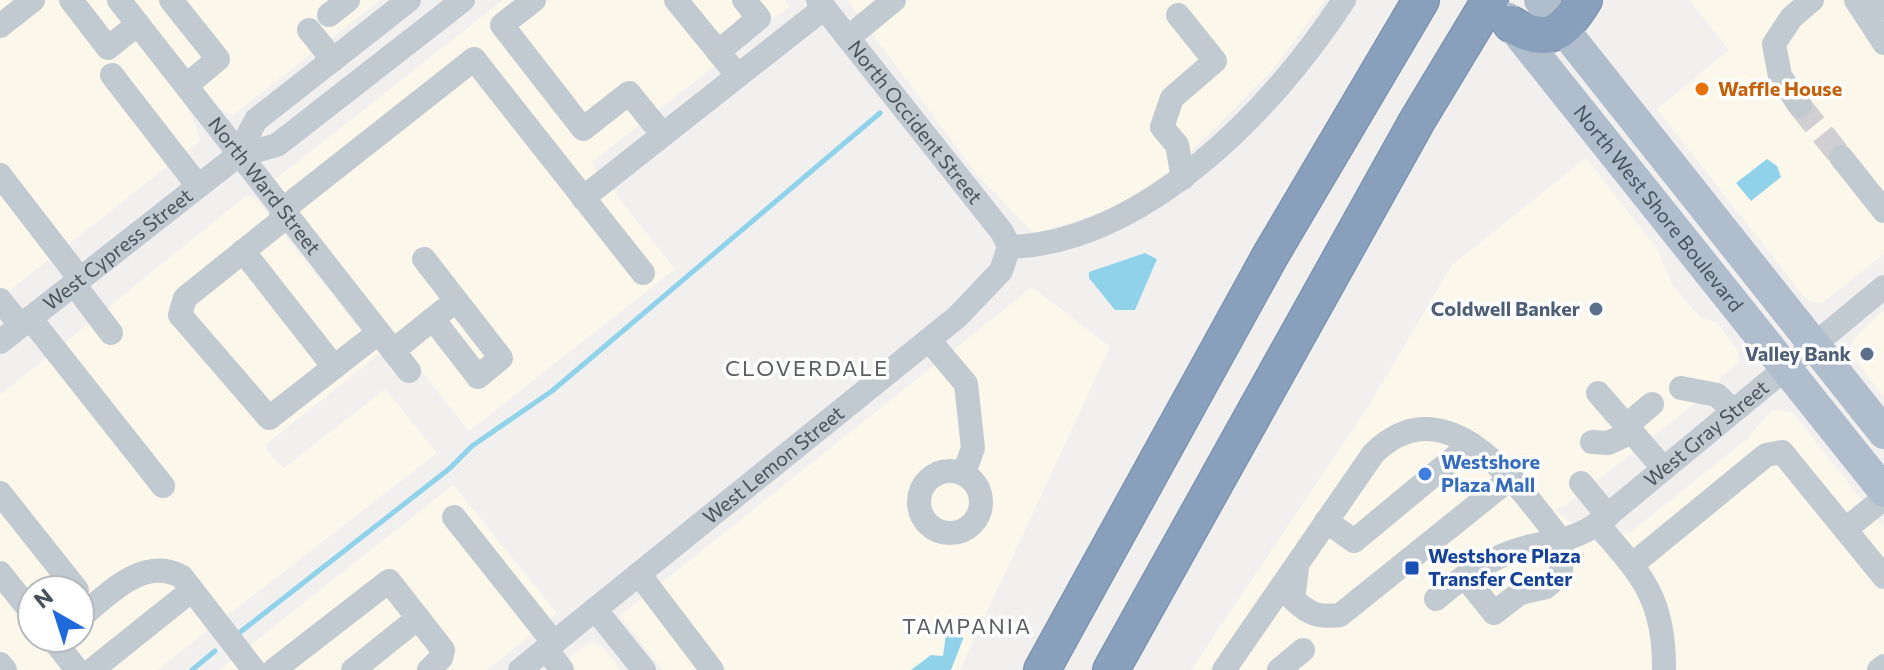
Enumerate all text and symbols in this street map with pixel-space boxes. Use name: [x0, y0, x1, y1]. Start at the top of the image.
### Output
street label: North Occident Street: [844, 35, 988, 208]
place label: Waffle House: [1718, 76, 1842, 100]
marker: Waffle House: [1693, 80, 1711, 98]
street label: North West Shore Boulevard: [1569, 100, 1749, 316]
street label: North Ward Street: [204, 112, 326, 259]
street label: West Cypress Street: [38, 183, 197, 315]
place label: Coldwell Banker: [1431, 296, 1580, 320]
marker: Coldwell Banker: [1587, 300, 1605, 318]
place label: Valley Bank: [1745, 341, 1852, 365]
marker: Valley Bank: [1858, 345, 1876, 363]
district label: CLOVERDALE: [725, 354, 889, 381]
street label: West Gray Street: [1639, 375, 1773, 491]
street label: West Lemon Street: [698, 400, 848, 528]
place label: Westshore Plaza Mall: [1441, 449, 1540, 496]
marker: Westshore Plaza Mall: [1416, 465, 1434, 483]
place label: Westshore Plaza Transfer Center: [1428, 543, 1581, 590]
marker: Westshore Plaza Transfer Center: [1403, 559, 1421, 577]
north arrow: [16, 574, 96, 654]
text: N: [28, 582, 58, 614]
district label: TAMPANIA: [902, 612, 1032, 639]

